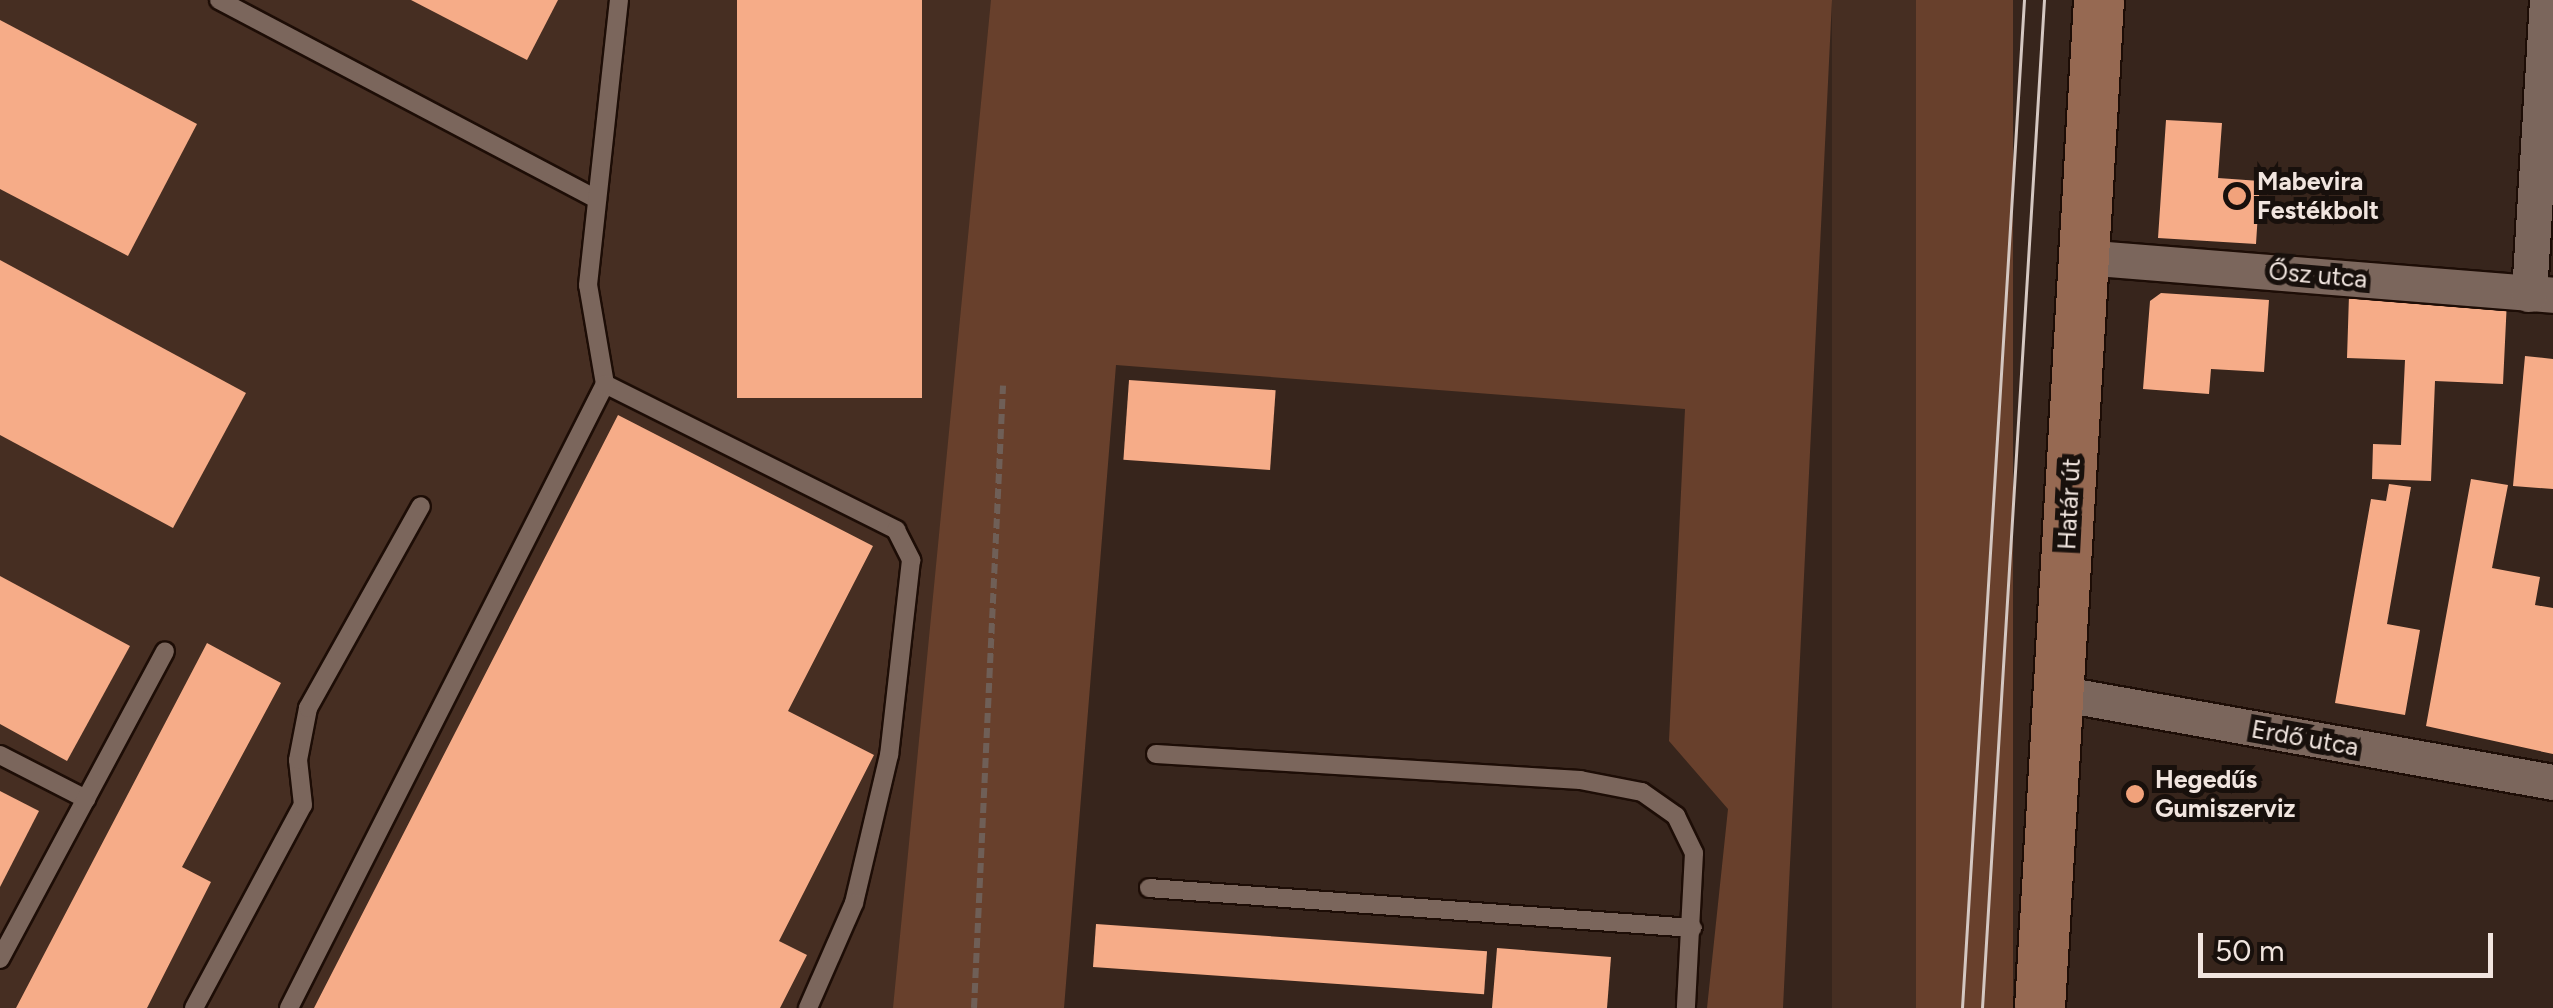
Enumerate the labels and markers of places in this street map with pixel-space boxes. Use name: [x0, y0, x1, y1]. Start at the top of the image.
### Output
place label: Mabevira Festékbolt: [2257, 167, 2379, 226]
marker: Mabevira Festékbolt: [2226, 185, 2248, 207]
place label: Hegedűs Gumiszerviz: [2155, 765, 2295, 824]
marker: Hegedűs Gumiszerviz: [2124, 783, 2146, 805]

